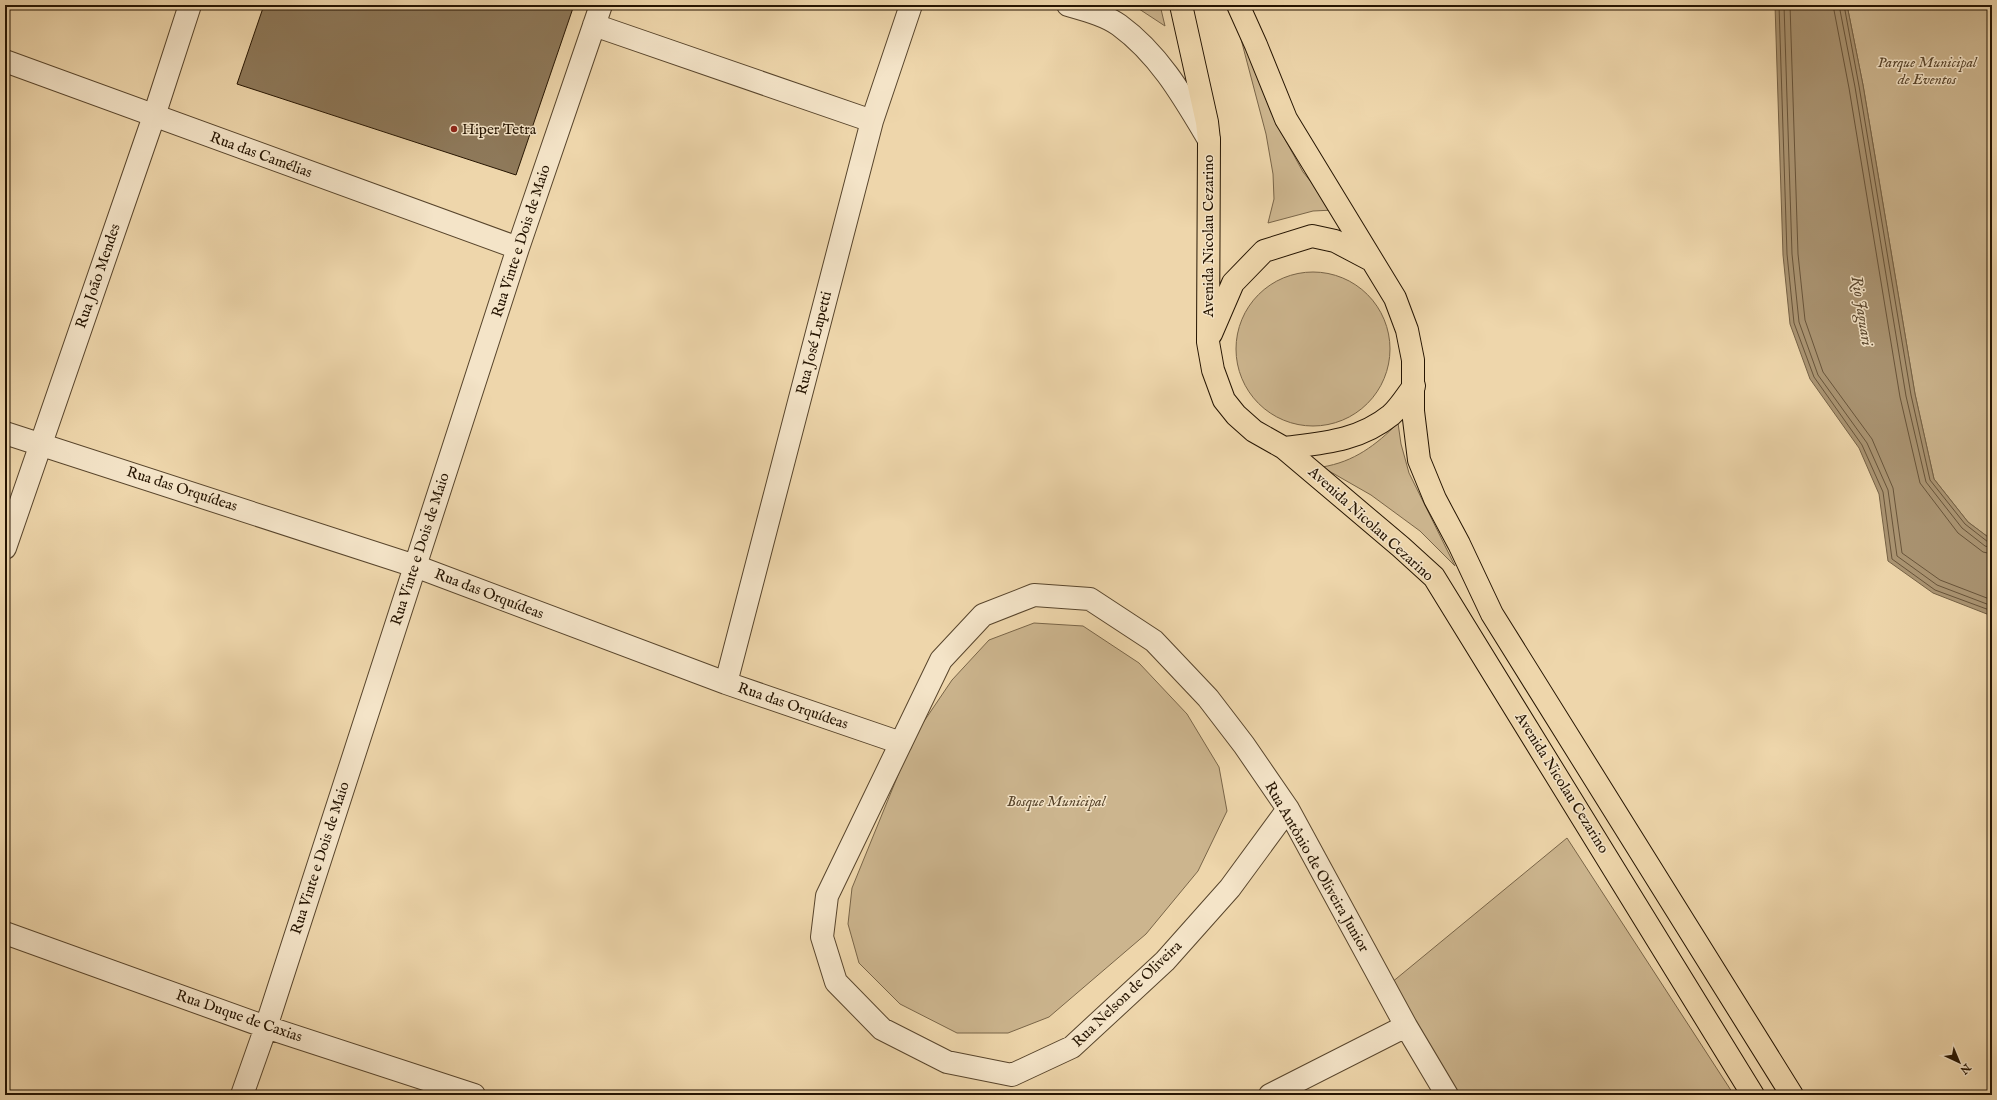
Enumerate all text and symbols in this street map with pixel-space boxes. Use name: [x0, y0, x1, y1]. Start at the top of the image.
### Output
park label: Parque Municipal de Eventos: [1877, 53, 1978, 89]
place label: Hiper Tetra: [462, 120, 537, 139]
marker: Hiper Tetra: [449, 124, 459, 134]
street label: Rua das Camélias: [207, 128, 315, 182]
street label: Avenida Nicolau Cezarino: [1199, 155, 1218, 318]
street label: Rua Vinte e Dois de Maio: [487, 162, 555, 320]
street label: Rua João Mendes: [71, 221, 125, 331]
water label: Rio Jaguari: [1846, 275, 1877, 349]
street label: Rua José Lupetti: [792, 289, 836, 397]
street label: Rua das Orquídeas: [124, 462, 240, 516]
street label: Avenida Nicolau Cezarino: [1304, 462, 1438, 585]
street label: Rua Vinte e Dois de Maio: [386, 470, 454, 628]
street label: Rua das Orquídeas: [432, 564, 546, 624]
street label: Rua das Orquídeas: [735, 678, 851, 734]
street label: Avenida Nicolau Cezarino: [1510, 708, 1613, 857]
street label: Rua Antônio de Oliveira Junior: [1260, 778, 1374, 956]
street label: Rua Vinte e Dois de Maio: [286, 779, 354, 937]
park label: Bosque Municipal: [1007, 792, 1107, 811]
street label: Rua Nelson de Oliveira: [1068, 936, 1186, 1051]
street label: Rua Duque de Caxias: [173, 985, 305, 1047]
north arrow: [1939, 1042, 1979, 1082]
text: N: [1957, 1059, 1974, 1077]

